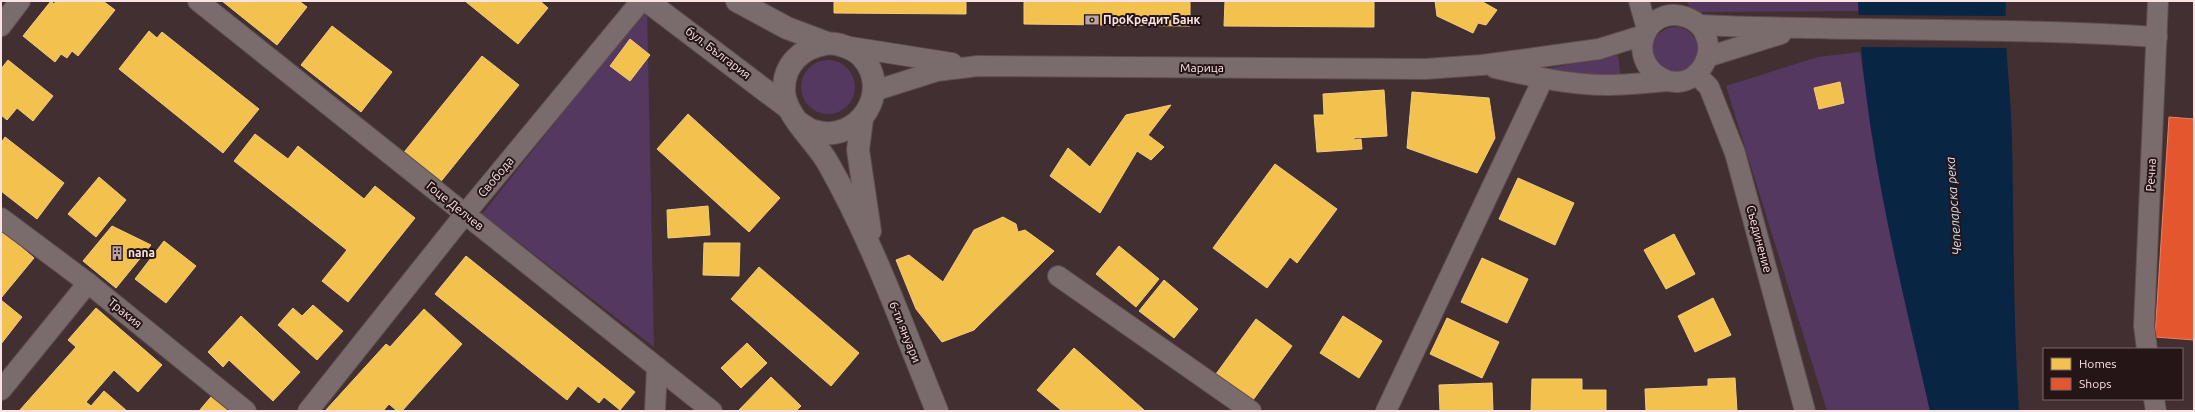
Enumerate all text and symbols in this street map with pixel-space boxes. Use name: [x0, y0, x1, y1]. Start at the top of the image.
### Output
bank icon: ПроКредит Банк: [1084, 12, 1100, 28]
place label: ПроКредит Банк: [1103, 13, 1201, 26]
street label: бул. България: [683, 24, 753, 81]
street label: Марица: [1180, 61, 1224, 74]
street label: Свобода: [475, 154, 516, 199]
water label: Чепеларска река: [1943, 156, 1963, 256]
street label: Речна: [2143, 158, 2158, 192]
street label: Гоце Делчев: [424, 179, 486, 233]
street label: Съединение: [1744, 204, 1775, 274]
building icon: nana: [109, 245, 125, 261]
place label: nana: [128, 246, 155, 259]
street label: Тракия: [106, 295, 145, 330]
street label: 6-ти януари: [887, 299, 924, 364]
legend: [2043, 348, 2183, 400]
text: Homes: [2079, 357, 2117, 370]
text: Shops: [2079, 377, 2111, 390]

